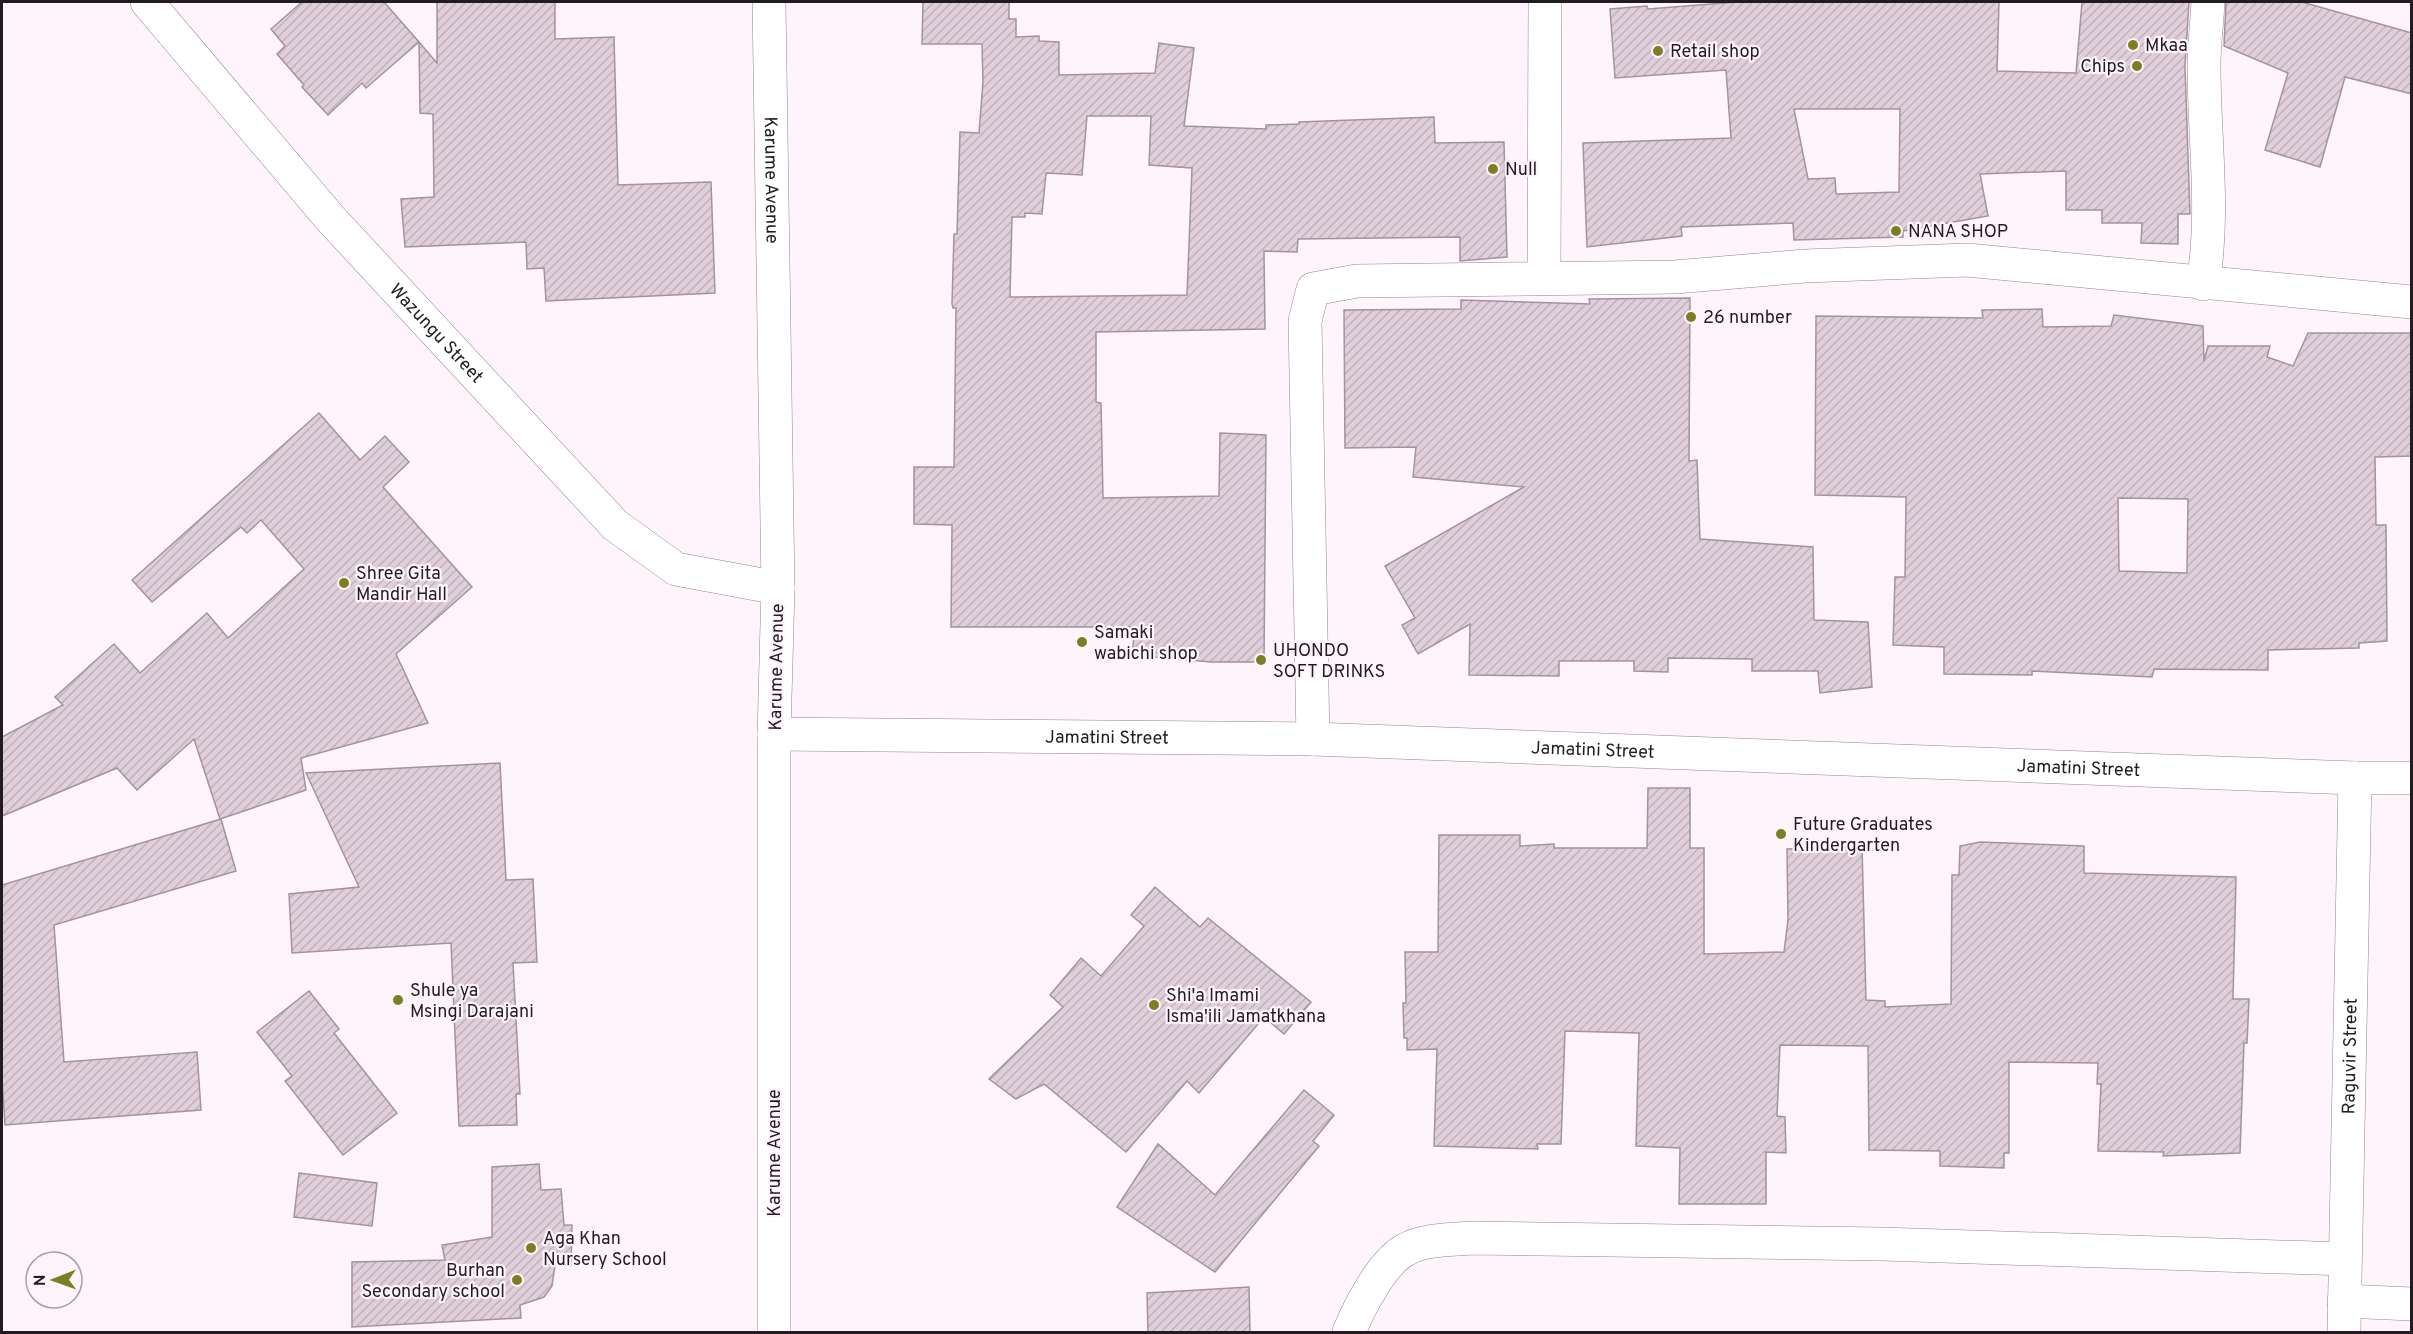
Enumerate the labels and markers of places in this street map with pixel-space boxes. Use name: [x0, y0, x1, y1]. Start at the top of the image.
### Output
place label: Mkaa: [2145, 35, 2188, 58]
marker: Mkaa: [2126, 38, 2140, 52]
place label: Retail shop: [1670, 41, 1760, 64]
marker: Retail shop: [1651, 44, 1665, 58]
place label: Chips: [2080, 56, 2125, 79]
marker: Chips: [2130, 59, 2144, 73]
place label: Null: [1505, 159, 1537, 182]
marker: Null: [1486, 162, 1500, 176]
place label: NANA SHOP: [1908, 221, 2008, 244]
marker: NANA SHOP: [1889, 224, 1903, 238]
place label: 26 number: [1703, 307, 1792, 330]
marker: 26 number: [1684, 310, 1698, 324]
place label: Shree Gita Mandir Hall: [356, 563, 447, 607]
marker: Shree Gita Mandir Hall: [337, 576, 351, 590]
place label: Samaki wabichi shop: [1094, 622, 1198, 666]
marker: Samaki wabichi shop: [1075, 635, 1089, 649]
place label: UHONDO SOFT DRINKS: [1273, 640, 1385, 684]
marker: UHONDO SOFT DRINKS: [1254, 653, 1268, 667]
place label: Future Graduates Kindergarten: [1793, 814, 1933, 858]
marker: Future Graduates Kindergarten: [1774, 827, 1788, 841]
place label: Shule ya Msingi Darajani: [410, 980, 534, 1024]
place label: Shi'a Imami Isma'ili Jamatkhana: [1166, 985, 1326, 1029]
marker: Shule ya Msingi Darajani: [391, 993, 405, 1007]
marker: Shi'a Imami Isma'ili Jamatkhana: [1147, 998, 1161, 1012]
place label: Aga Khan Nursery School: [543, 1228, 667, 1272]
marker: Aga Khan Nursery School: [524, 1241, 538, 1255]
place label: Burhan Secondary school: [362, 1260, 505, 1304]
marker: Burhan Secondary school: [510, 1273, 524, 1287]

